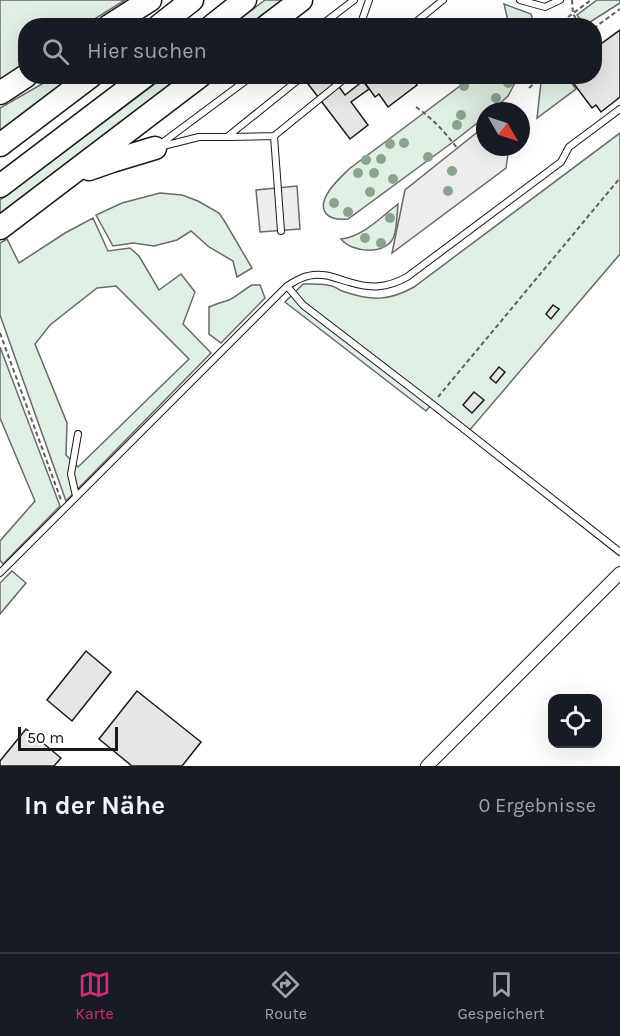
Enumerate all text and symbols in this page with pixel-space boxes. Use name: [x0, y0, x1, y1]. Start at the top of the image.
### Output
search box: [18, 18, 602, 84]
icon: search: [39, 35, 72, 68]
text: Hier suchen: [87, 38, 207, 64]
north arrow: [476, 102, 530, 156]
map controls: [548, 694, 602, 748]
button: locate: [548, 694, 602, 748]
scale bar: [18, 724, 118, 752]
text: 50 m: [27, 728, 64, 747]
text: In der Nähe: [24, 790, 165, 821]
text: 0 Ergebnisse: [479, 794, 596, 817]
tab: Karte: [75, 968, 114, 1023]
tab: Route: [264, 968, 307, 1023]
tab: Gespeichert: [458, 968, 545, 1023]

